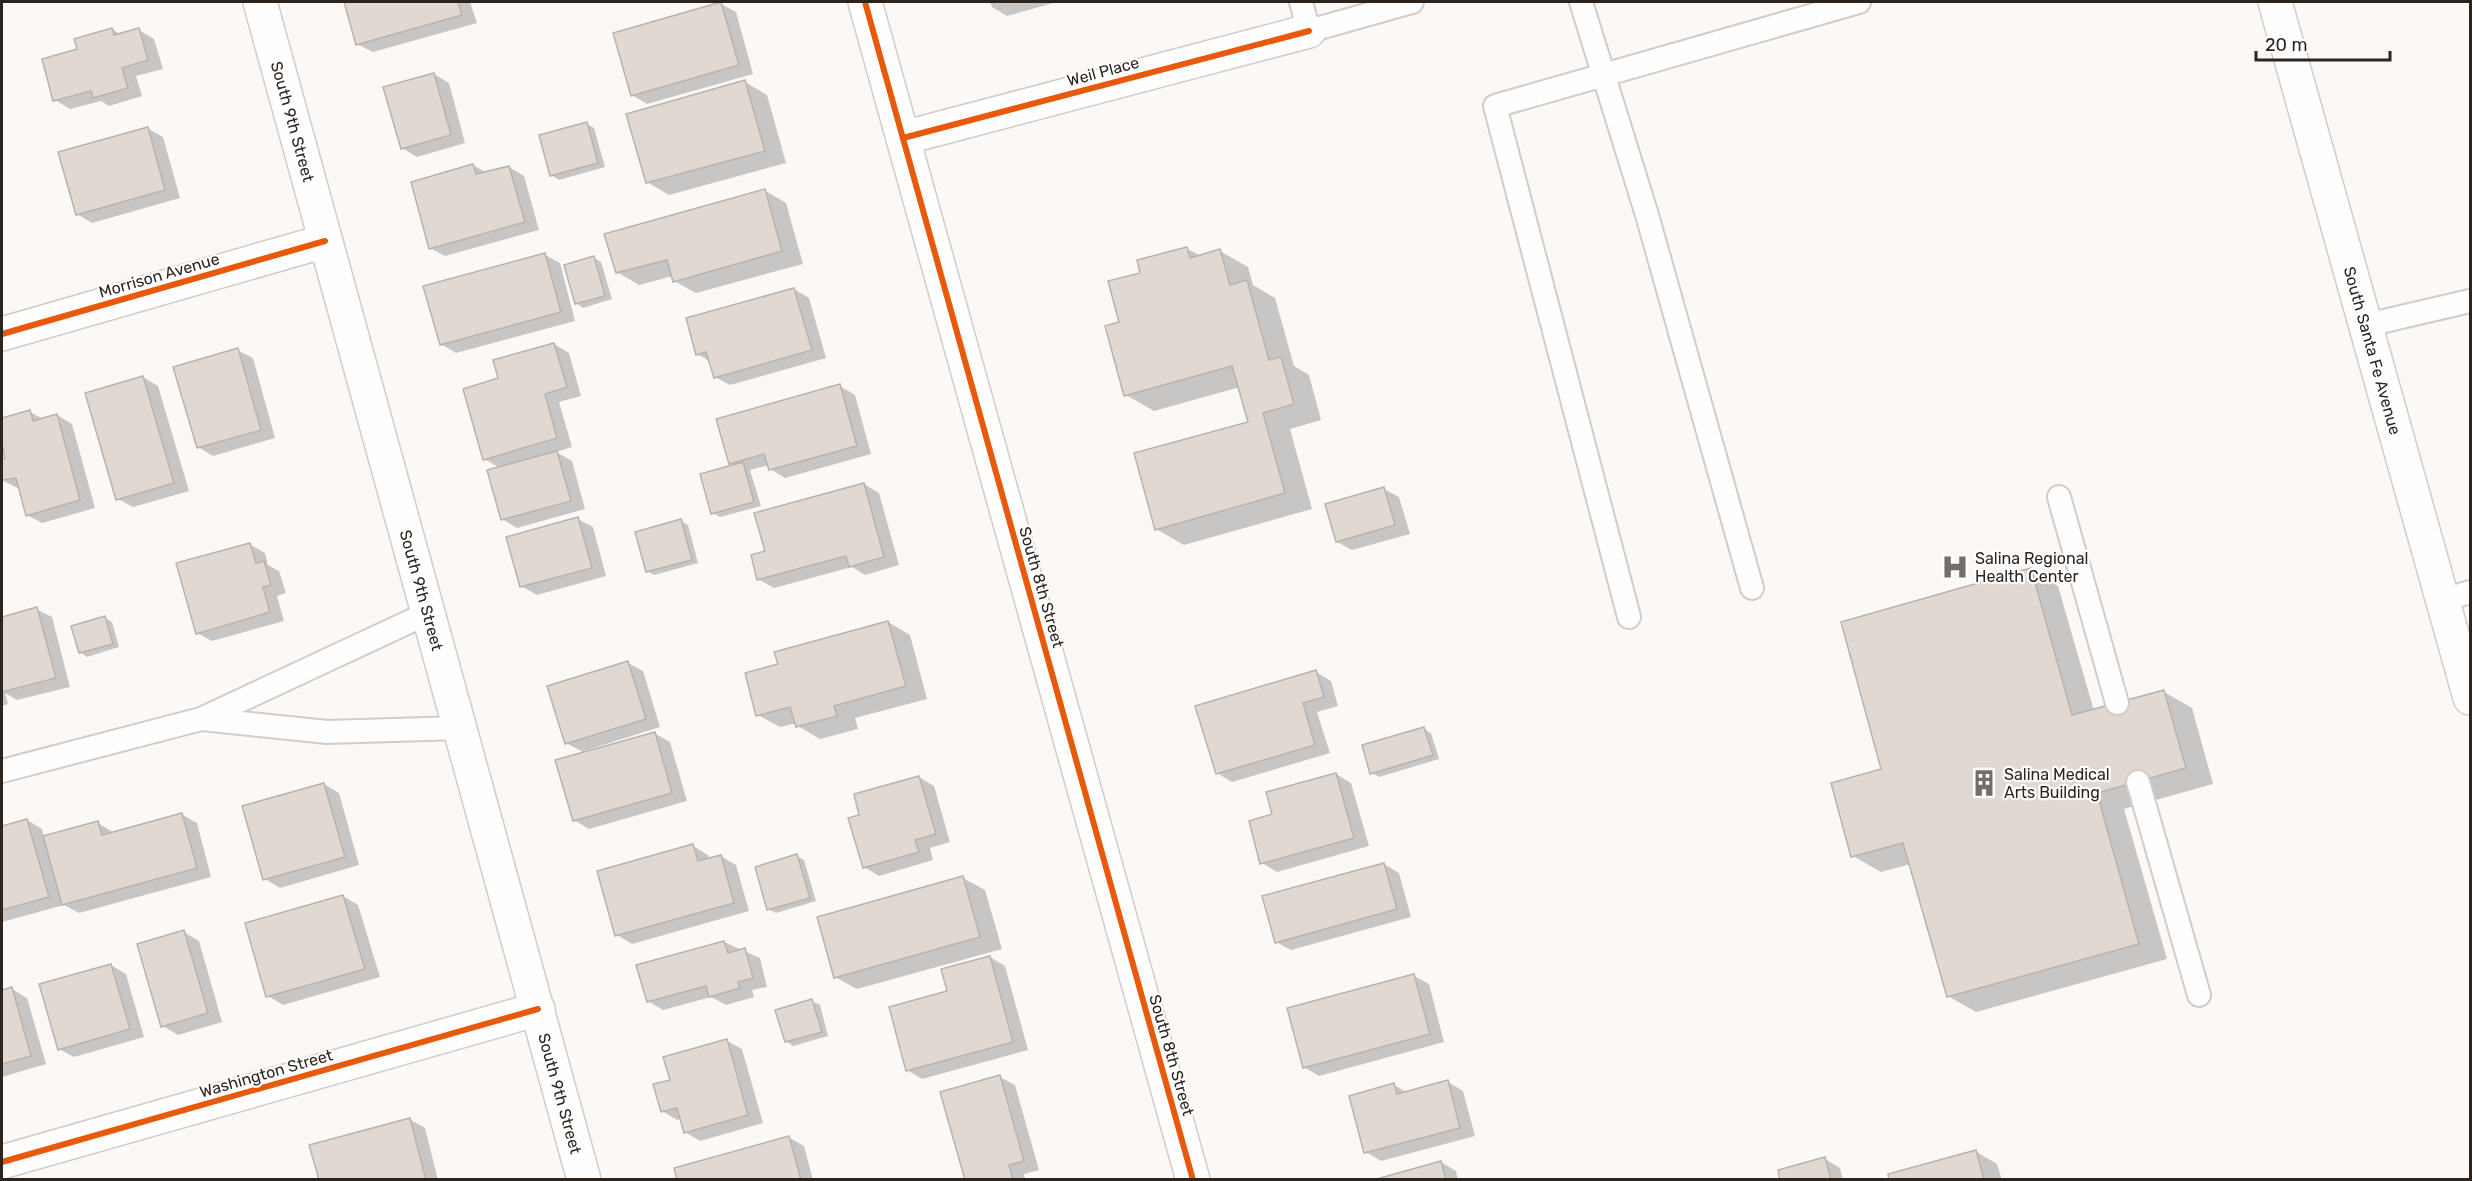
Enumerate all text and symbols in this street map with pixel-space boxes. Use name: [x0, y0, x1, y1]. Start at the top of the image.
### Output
scale bar: [2256, 24, 2390, 62]
text: 20 m: [2265, 34, 2307, 56]
street label: Weil Place: [1065, 53, 1141, 90]
street label: South 9th Street: [267, 59, 318, 184]
street label: Morrison Avenue: [97, 249, 222, 302]
street label: South Santa Fe Avenue: [2340, 264, 2405, 437]
street label: South 8th Street: [1015, 524, 1068, 650]
street label: South 9th Street: [396, 528, 447, 653]
place label: Salina Regional Health Center: [1975, 549, 2088, 586]
hospital icon: Salina Regional Health Center: [1940, 552, 1970, 582]
place label: Salina Medical Arts Building: [2004, 765, 2110, 802]
building icon: Salina Medical Arts Building: [1969, 768, 1999, 798]
street label: South 8th Street: [1145, 992, 1198, 1118]
street label: South 9th Street: [534, 1031, 585, 1156]
street label: Washington Street: [197, 1045, 335, 1102]

